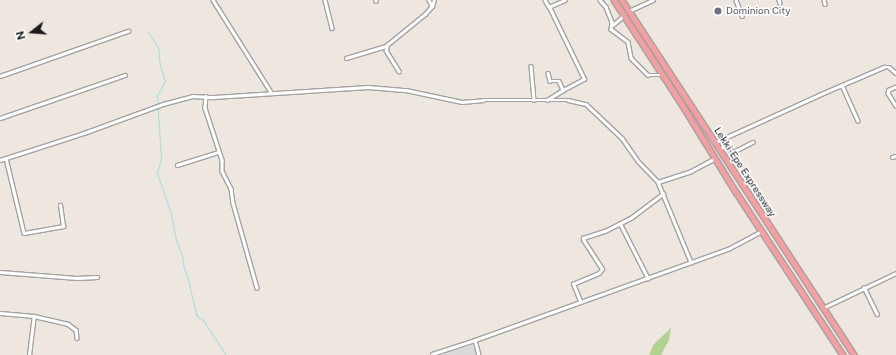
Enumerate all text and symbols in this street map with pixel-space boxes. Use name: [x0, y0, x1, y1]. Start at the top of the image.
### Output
place label: Dominion City: [726, 5, 790, 17]
marker: Dominion City: [713, 6, 723, 16]
north arrow: [12, 12, 52, 52]
text: N: [14, 30, 28, 41]
street label: Lekki-Epe Expressway: [712, 125, 778, 219]

